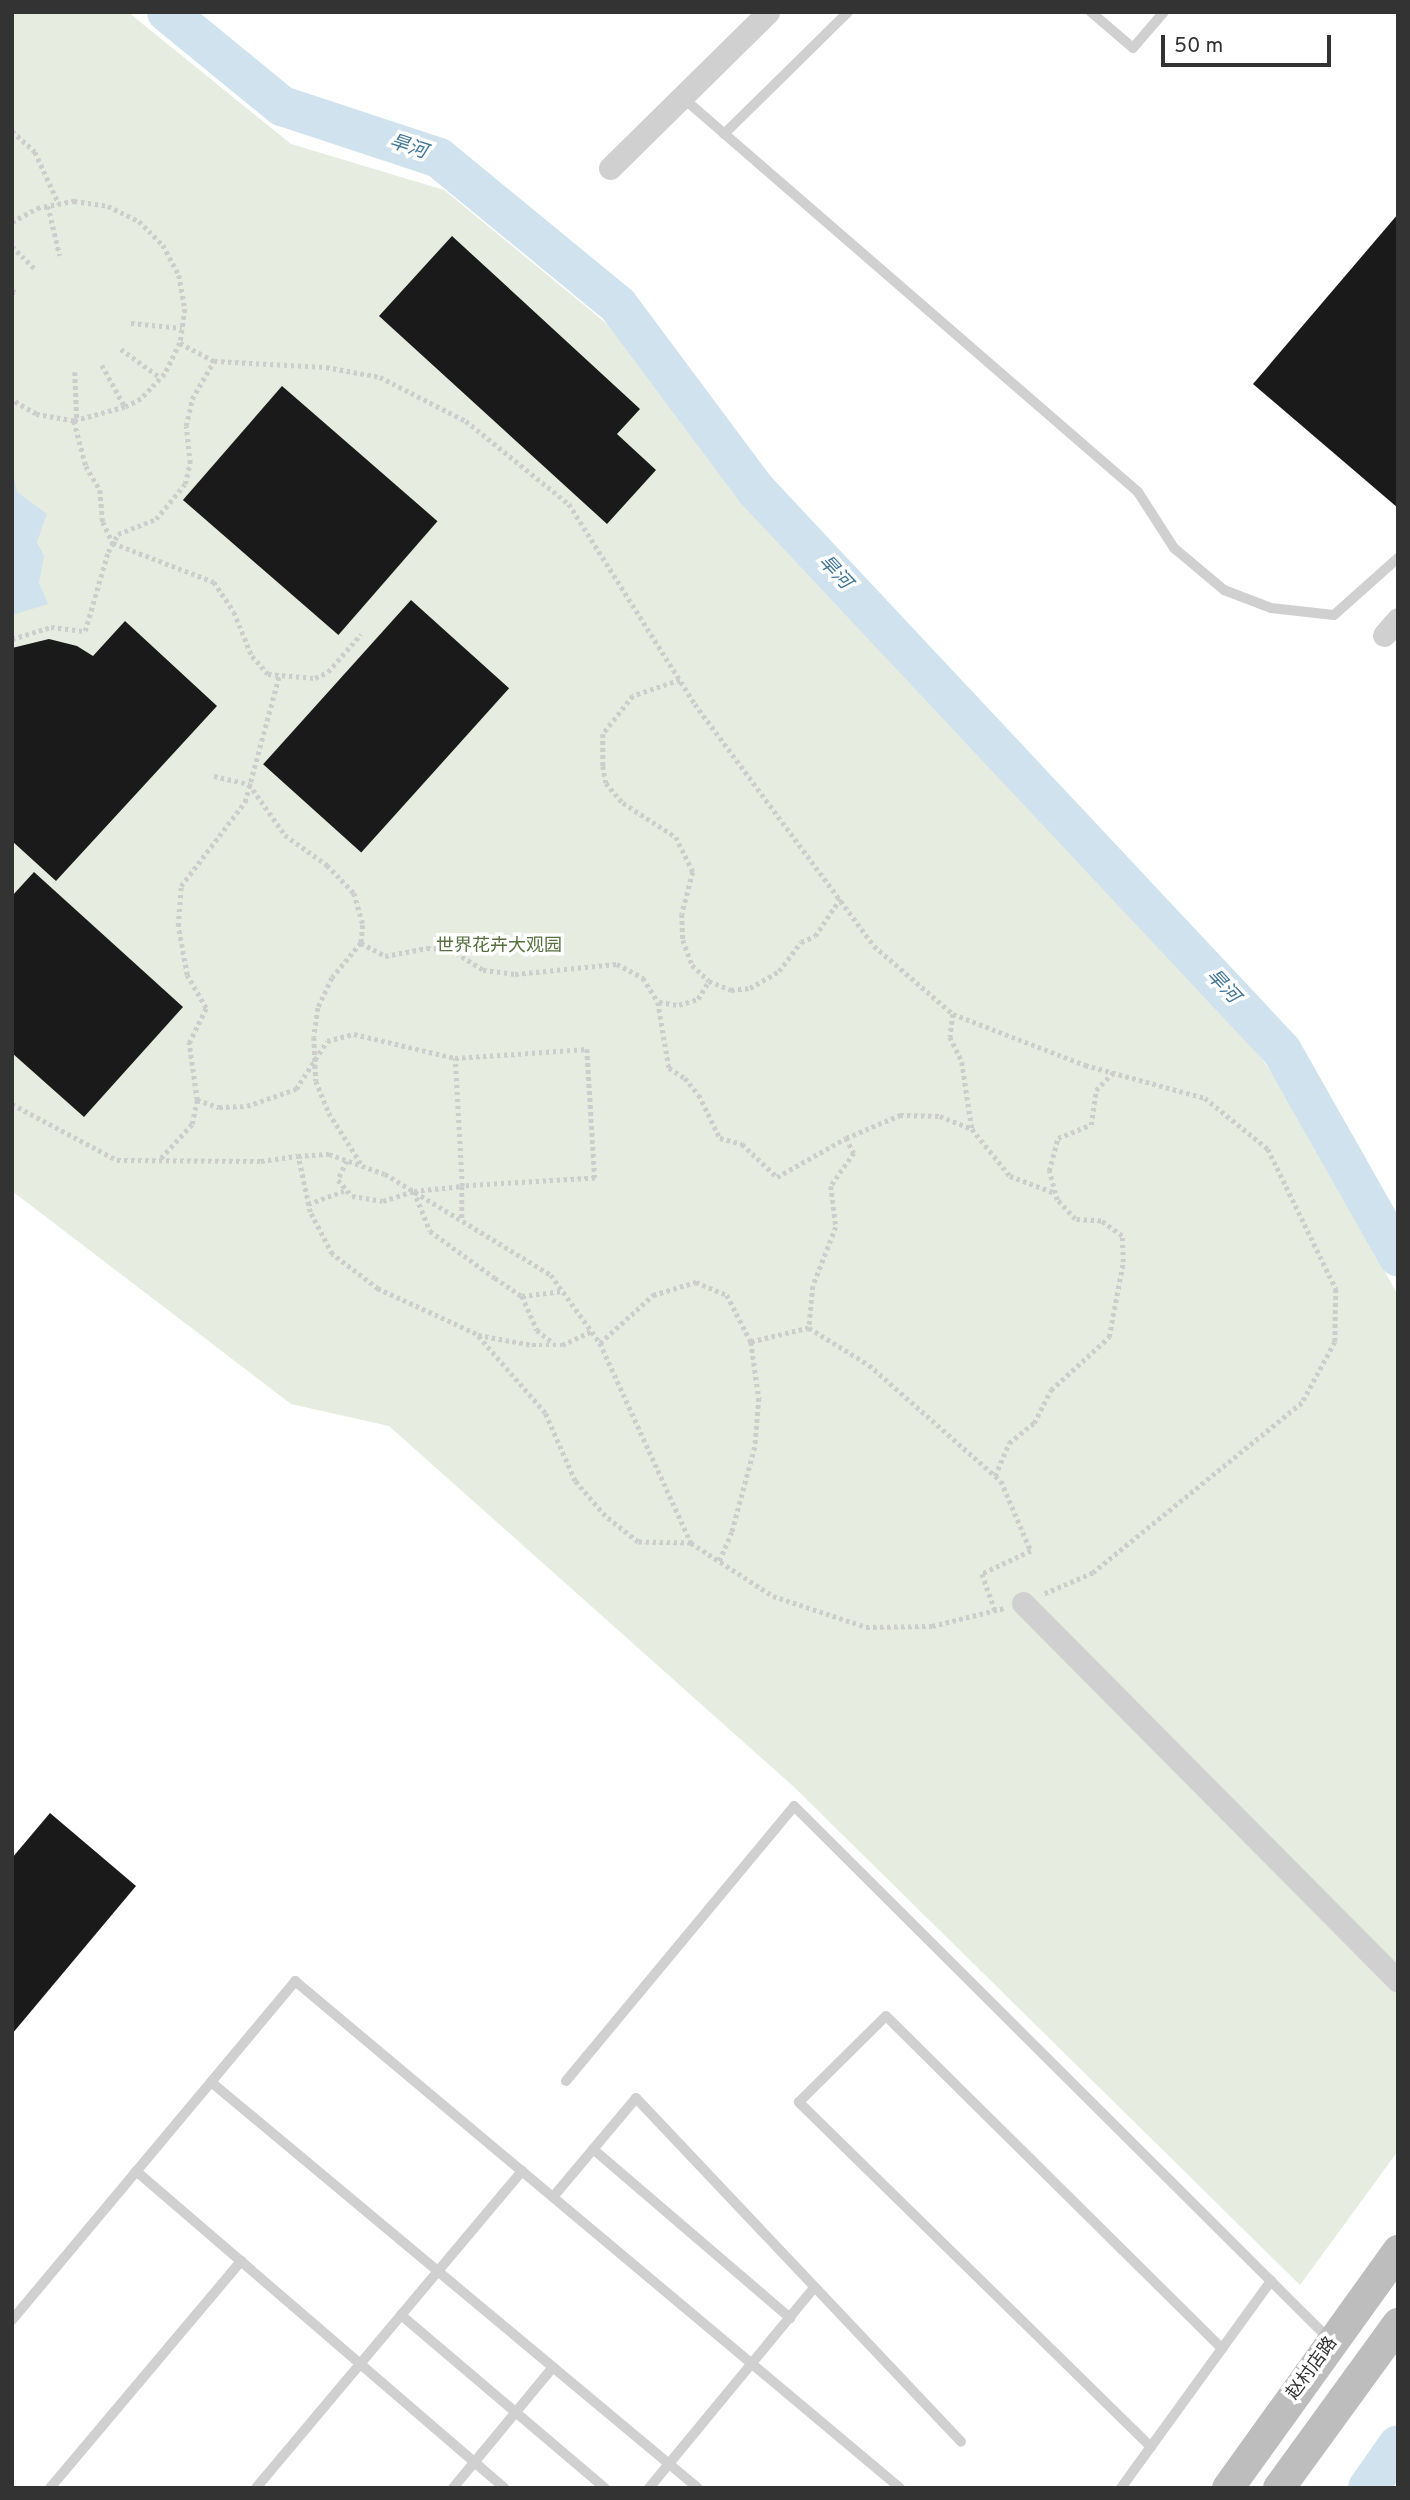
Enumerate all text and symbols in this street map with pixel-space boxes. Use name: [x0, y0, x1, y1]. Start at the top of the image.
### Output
scale bar: [1165, 21, 1335, 65]
text: 50 m: [1174, 33, 1223, 60]
water label: 旱河: [386, 131, 430, 165]
water label: 旱河: [813, 551, 855, 595]
park label: 世界花卉大观园: [436, 936, 562, 958]
water label: 旱河: [1201, 965, 1243, 1009]
street label: 赵村店路: [1283, 2334, 1343, 2404]

